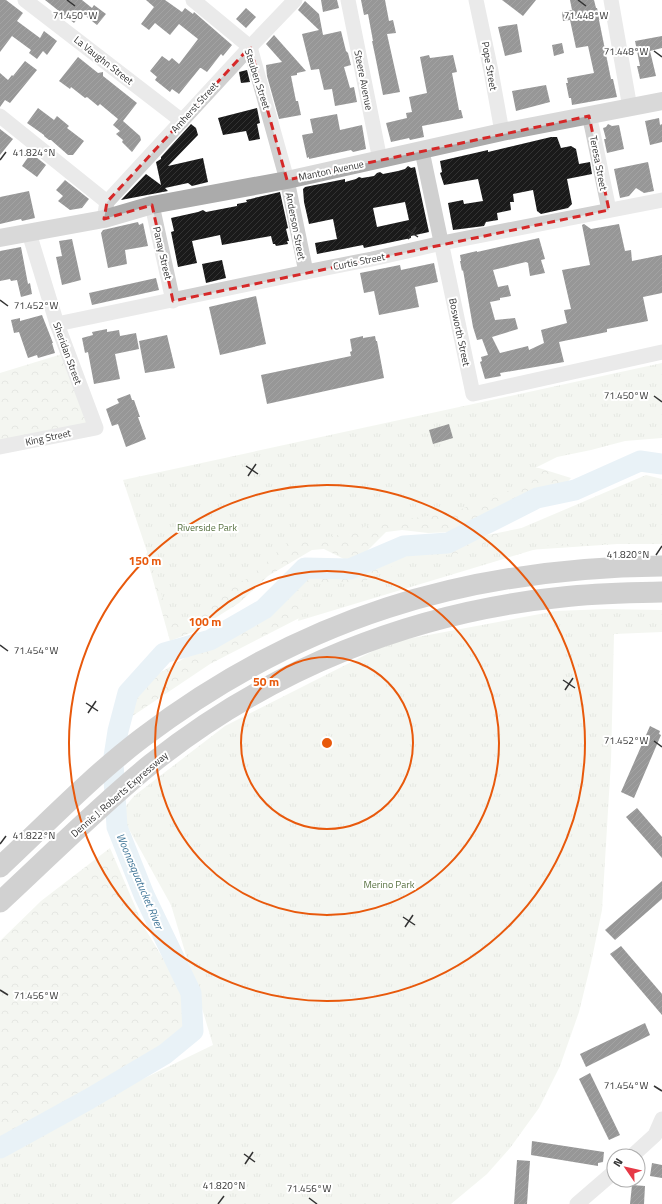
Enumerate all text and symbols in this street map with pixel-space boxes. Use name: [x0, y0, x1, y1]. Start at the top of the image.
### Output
text: 71.450°W: [53, 8, 97, 23]
text: 71.448°W: [564, 8, 608, 23]
street label: La Vaughn Street: [71, 32, 137, 89]
street label: Pope Street: [478, 40, 501, 92]
text: 71.448°W: [604, 44, 648, 59]
street label: Steuben Street: [241, 47, 275, 112]
street label: Steere Avenue: [350, 49, 377, 111]
street label: Amherst Street: [167, 78, 222, 136]
street label: Teresa Street: [586, 134, 611, 192]
text: 41.824°N: [13, 145, 55, 160]
street label: Manton Avenue: [297, 156, 365, 185]
street label: Anderson Street: [282, 191, 309, 262]
street label: Panay Street: [149, 225, 176, 282]
street label: Curtis Street: [332, 249, 387, 274]
street label: Bosworth Street: [445, 297, 474, 368]
text: 71.452°W: [14, 298, 58, 313]
street label: Sheridan Street: [49, 320, 86, 387]
text: 71.450°W: [604, 388, 648, 403]
street label: King Street: [24, 425, 73, 450]
park label: Riverside Park: [177, 520, 237, 535]
text: 41.820°N: [607, 547, 649, 562]
text: 150 m: [129, 551, 161, 570]
text: 100 m: [189, 612, 221, 631]
text: 71.454°W: [14, 643, 58, 658]
text: 50 m: [253, 672, 279, 691]
text: 71.452°W: [604, 733, 648, 748]
centre of rings: [320, 736, 334, 750]
street label: Dennis J. Roberts Expressway: [67, 748, 171, 841]
text: 41.822°N: [13, 828, 55, 843]
water label: Woonasquatucket River: [113, 830, 168, 933]
park label: Merino Park: [363, 877, 415, 892]
text: 71.456°W: [14, 988, 58, 1003]
text: 71.454°W: [604, 1078, 648, 1093]
north arrow: [606, 1148, 646, 1188]
text: N: [609, 1155, 626, 1170]
text: 41.820°N: [203, 1178, 245, 1193]
text: 71.456°W: [287, 1181, 331, 1196]

